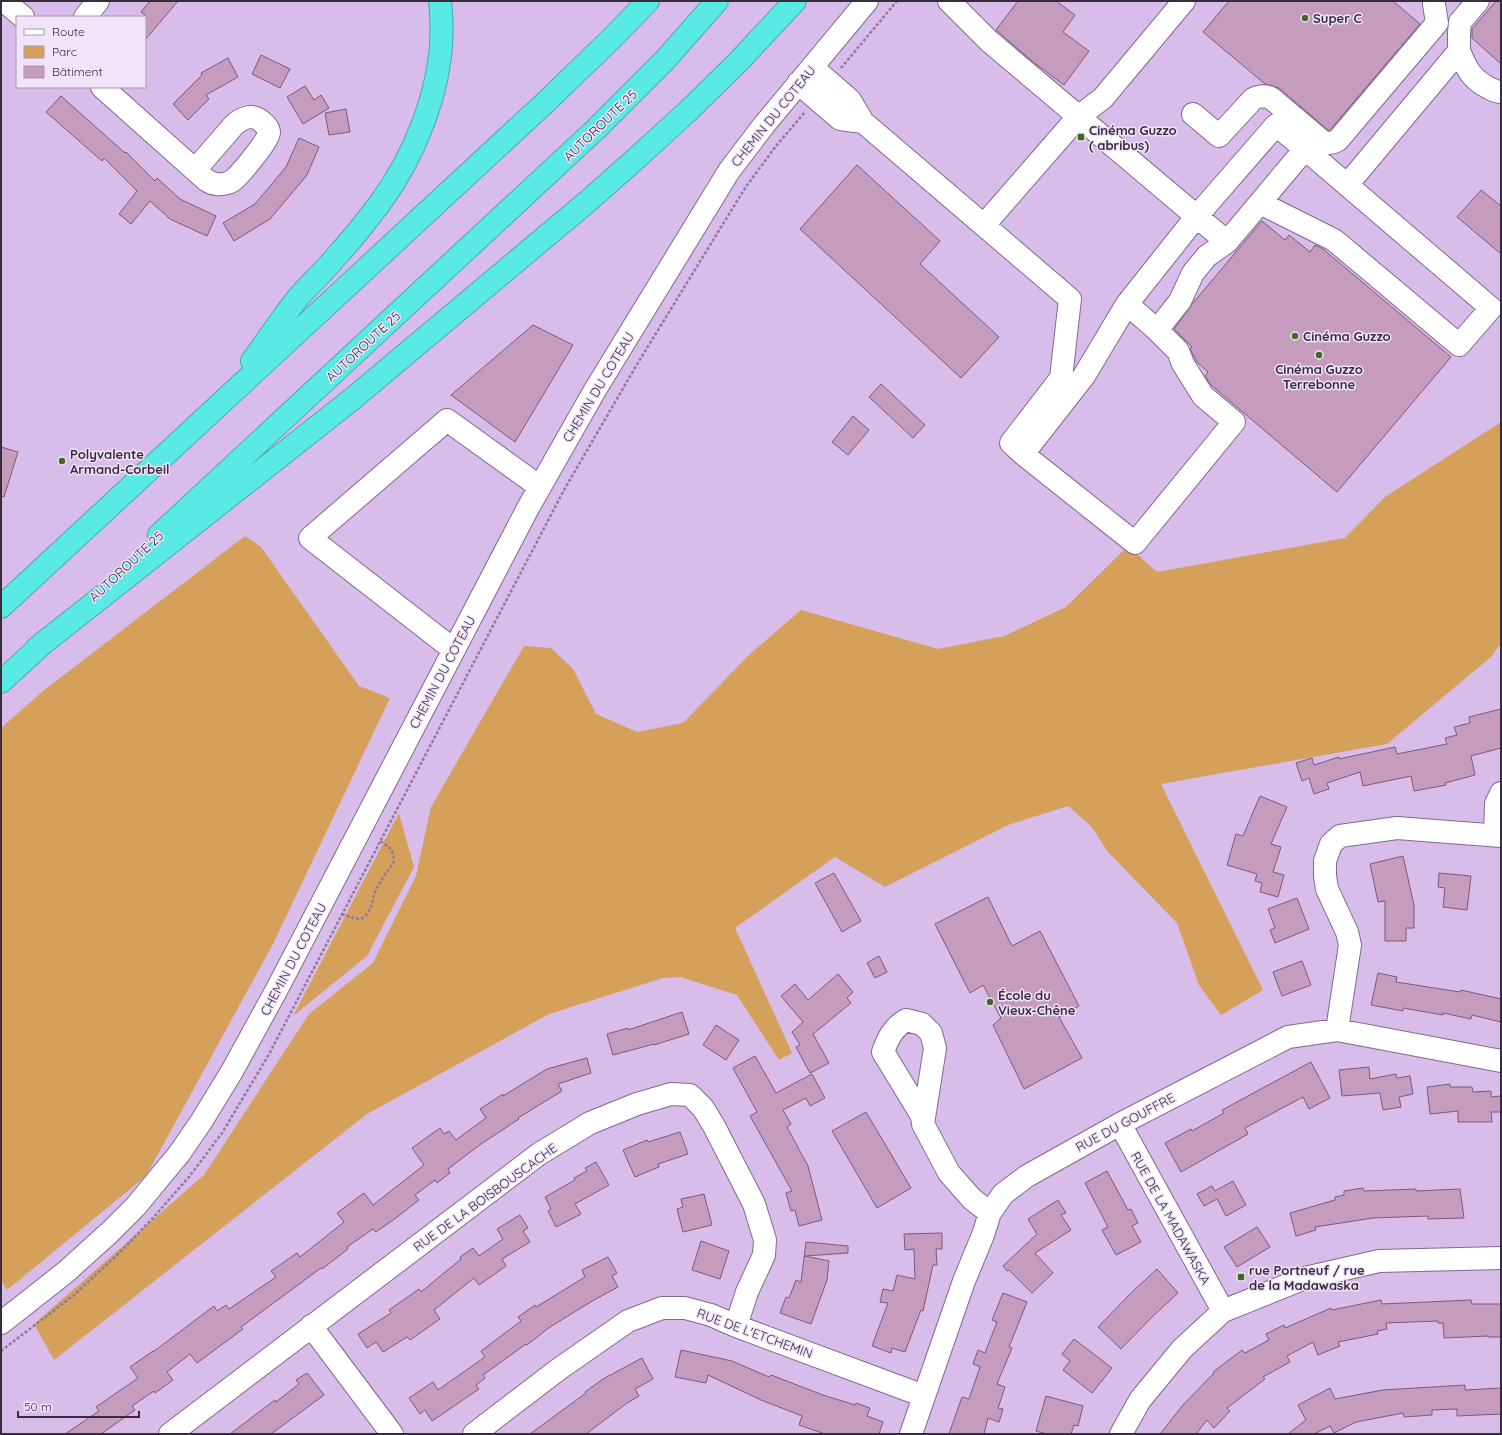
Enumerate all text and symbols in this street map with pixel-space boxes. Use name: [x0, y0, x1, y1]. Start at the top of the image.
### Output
place label: Super C: [1313, 10, 1362, 26]
marker: Super C: [1300, 13, 1310, 23]
legend: [16, 16, 146, 88]
text: Route: [52, 24, 85, 39]
text: Parc: [52, 44, 77, 59]
street label: CHEMIN DU COTEAU: [727, 62, 819, 170]
text: Bâtiment: [52, 64, 102, 79]
street label: AUTOROUTE 25: [560, 86, 640, 164]
place label: Cinéma Guzzo ( abribus): [1089, 122, 1177, 153]
marker: Cinéma Guzzo ( abribus): [1076, 132, 1086, 142]
street label: AUTOROUTE 25: [322, 307, 404, 385]
place label: Cinéma Guzzo: [1303, 328, 1391, 344]
street label: CHEMIN DU COTEAU: [559, 329, 637, 445]
marker: Cinéma Guzzo: [1290, 331, 1300, 341]
marker: Cinéma Guzzo Terrebonne: [1314, 350, 1324, 360]
place label: Cinéma Guzzo Terrebonne: [1275, 361, 1363, 392]
place label: Polyvalente Armand-Corbeil: [70, 446, 169, 477]
marker: Polyvalente Armand-Corbeil: [57, 456, 67, 466]
street label: AUTOROUTE 25: [85, 527, 167, 605]
street label: CHEMIN DU COTEAU: [406, 613, 478, 731]
street label: CHEMIN DU COTEAU: [257, 900, 329, 1018]
place label: École du Vieux-Chêne: [998, 987, 1076, 1018]
marker: École du Vieux-Chêne: [985, 997, 995, 1007]
street label: RUE DU GOUFFRE: [1073, 1089, 1177, 1155]
street label: RUE DE LA BOISBOUSCACHE: [410, 1139, 560, 1255]
street label: RUE DE LA MADAWASKA: [1128, 1149, 1215, 1288]
place label: rue Portneuf / rue de la Madawaska: [1249, 1262, 1365, 1293]
marker: rue Portneuf / rue de la Madawaska: [1236, 1272, 1246, 1282]
street label: RUE DE L'ETCHEMIN: [695, 1305, 815, 1361]
scale bar: [18, 1393, 139, 1419]
text: 50 m: [24, 1399, 52, 1414]

